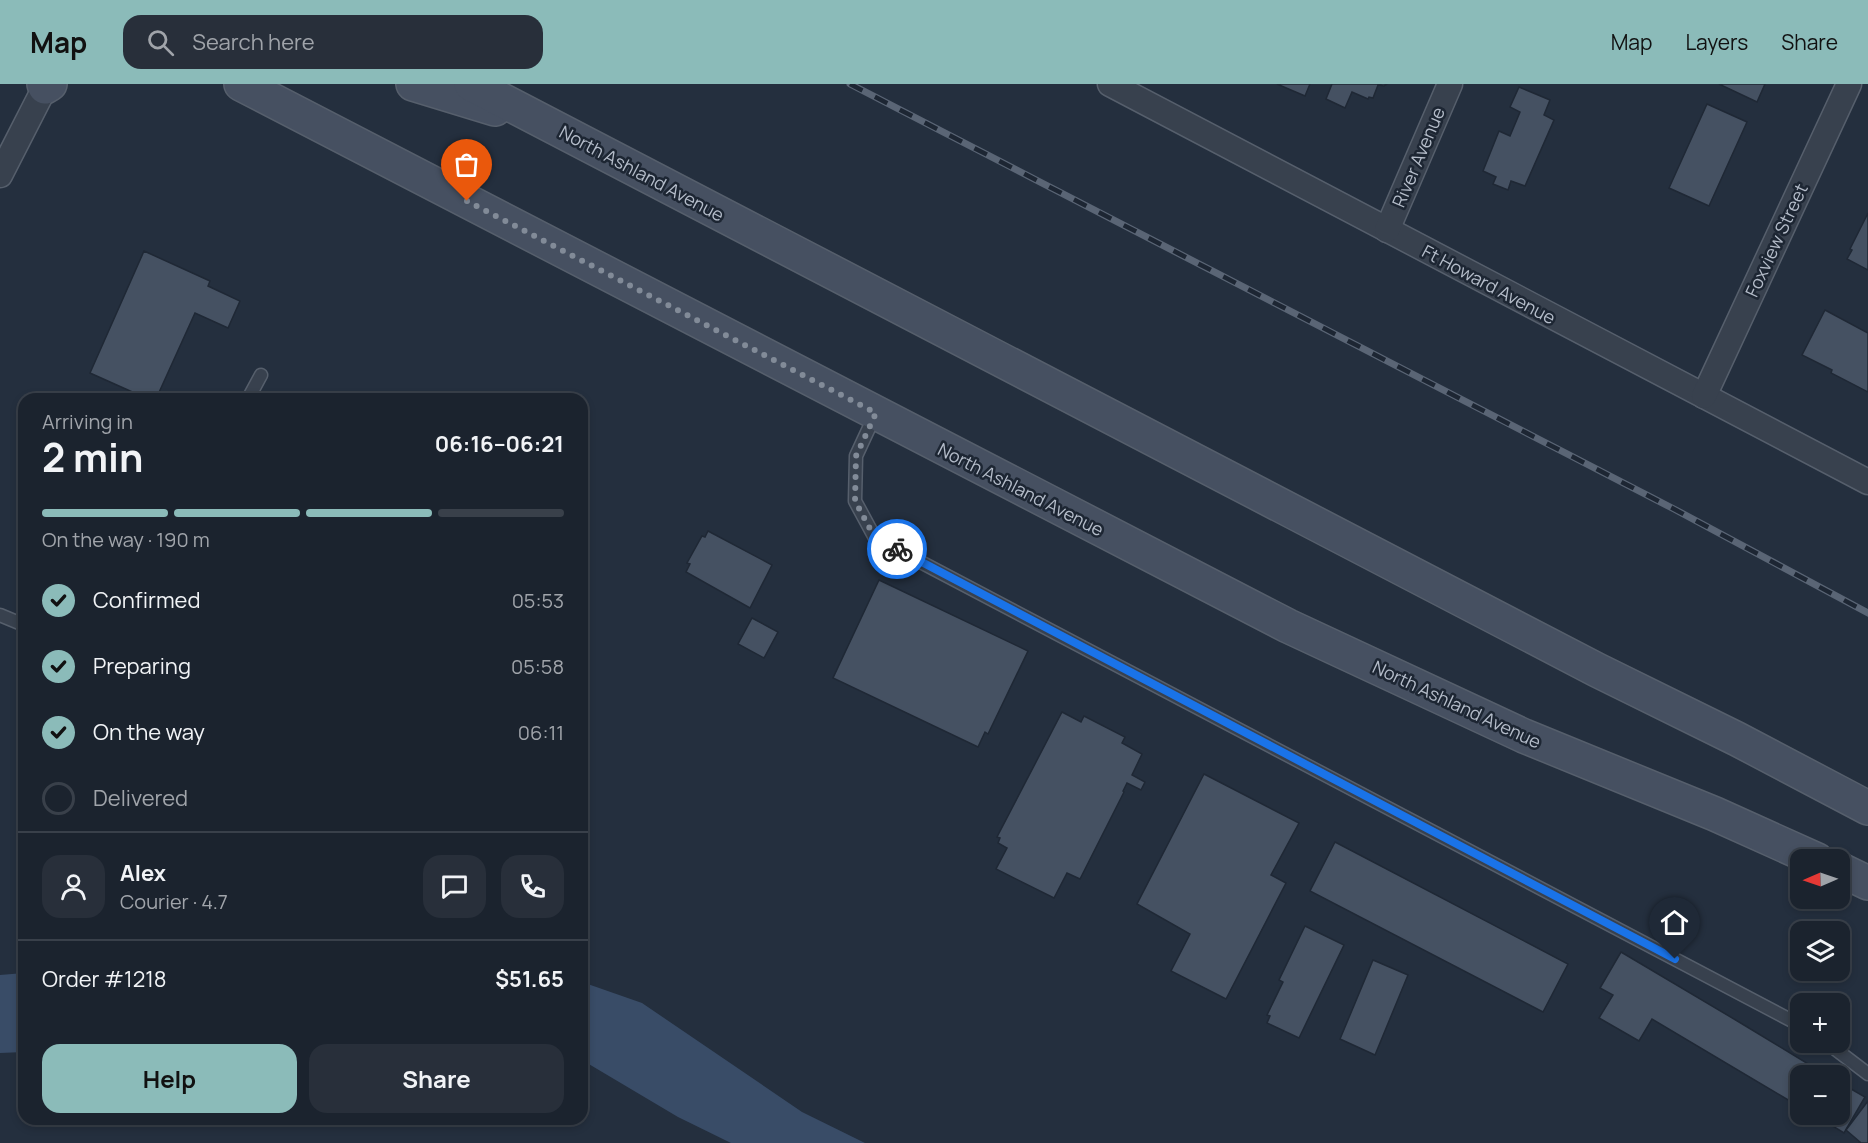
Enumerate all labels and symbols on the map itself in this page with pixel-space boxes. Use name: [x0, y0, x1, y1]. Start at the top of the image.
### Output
street label: River Avenue: [1386, 103, 1450, 211]
street label: North Ashland Avenue: [555, 119, 729, 227]
pin: [441, 139, 492, 201]
street label: Foxview Street: [1739, 179, 1813, 301]
street label: Ft Howard Avenue: [1418, 239, 1560, 329]
street label: North Ashland Avenue: [934, 437, 1108, 541]
courier: [867, 519, 927, 579]
street label: North Ashland Avenue: [1369, 654, 1545, 754]
north arrow: [1790, 849, 1850, 909]
pin: [1649, 897, 1700, 959]

